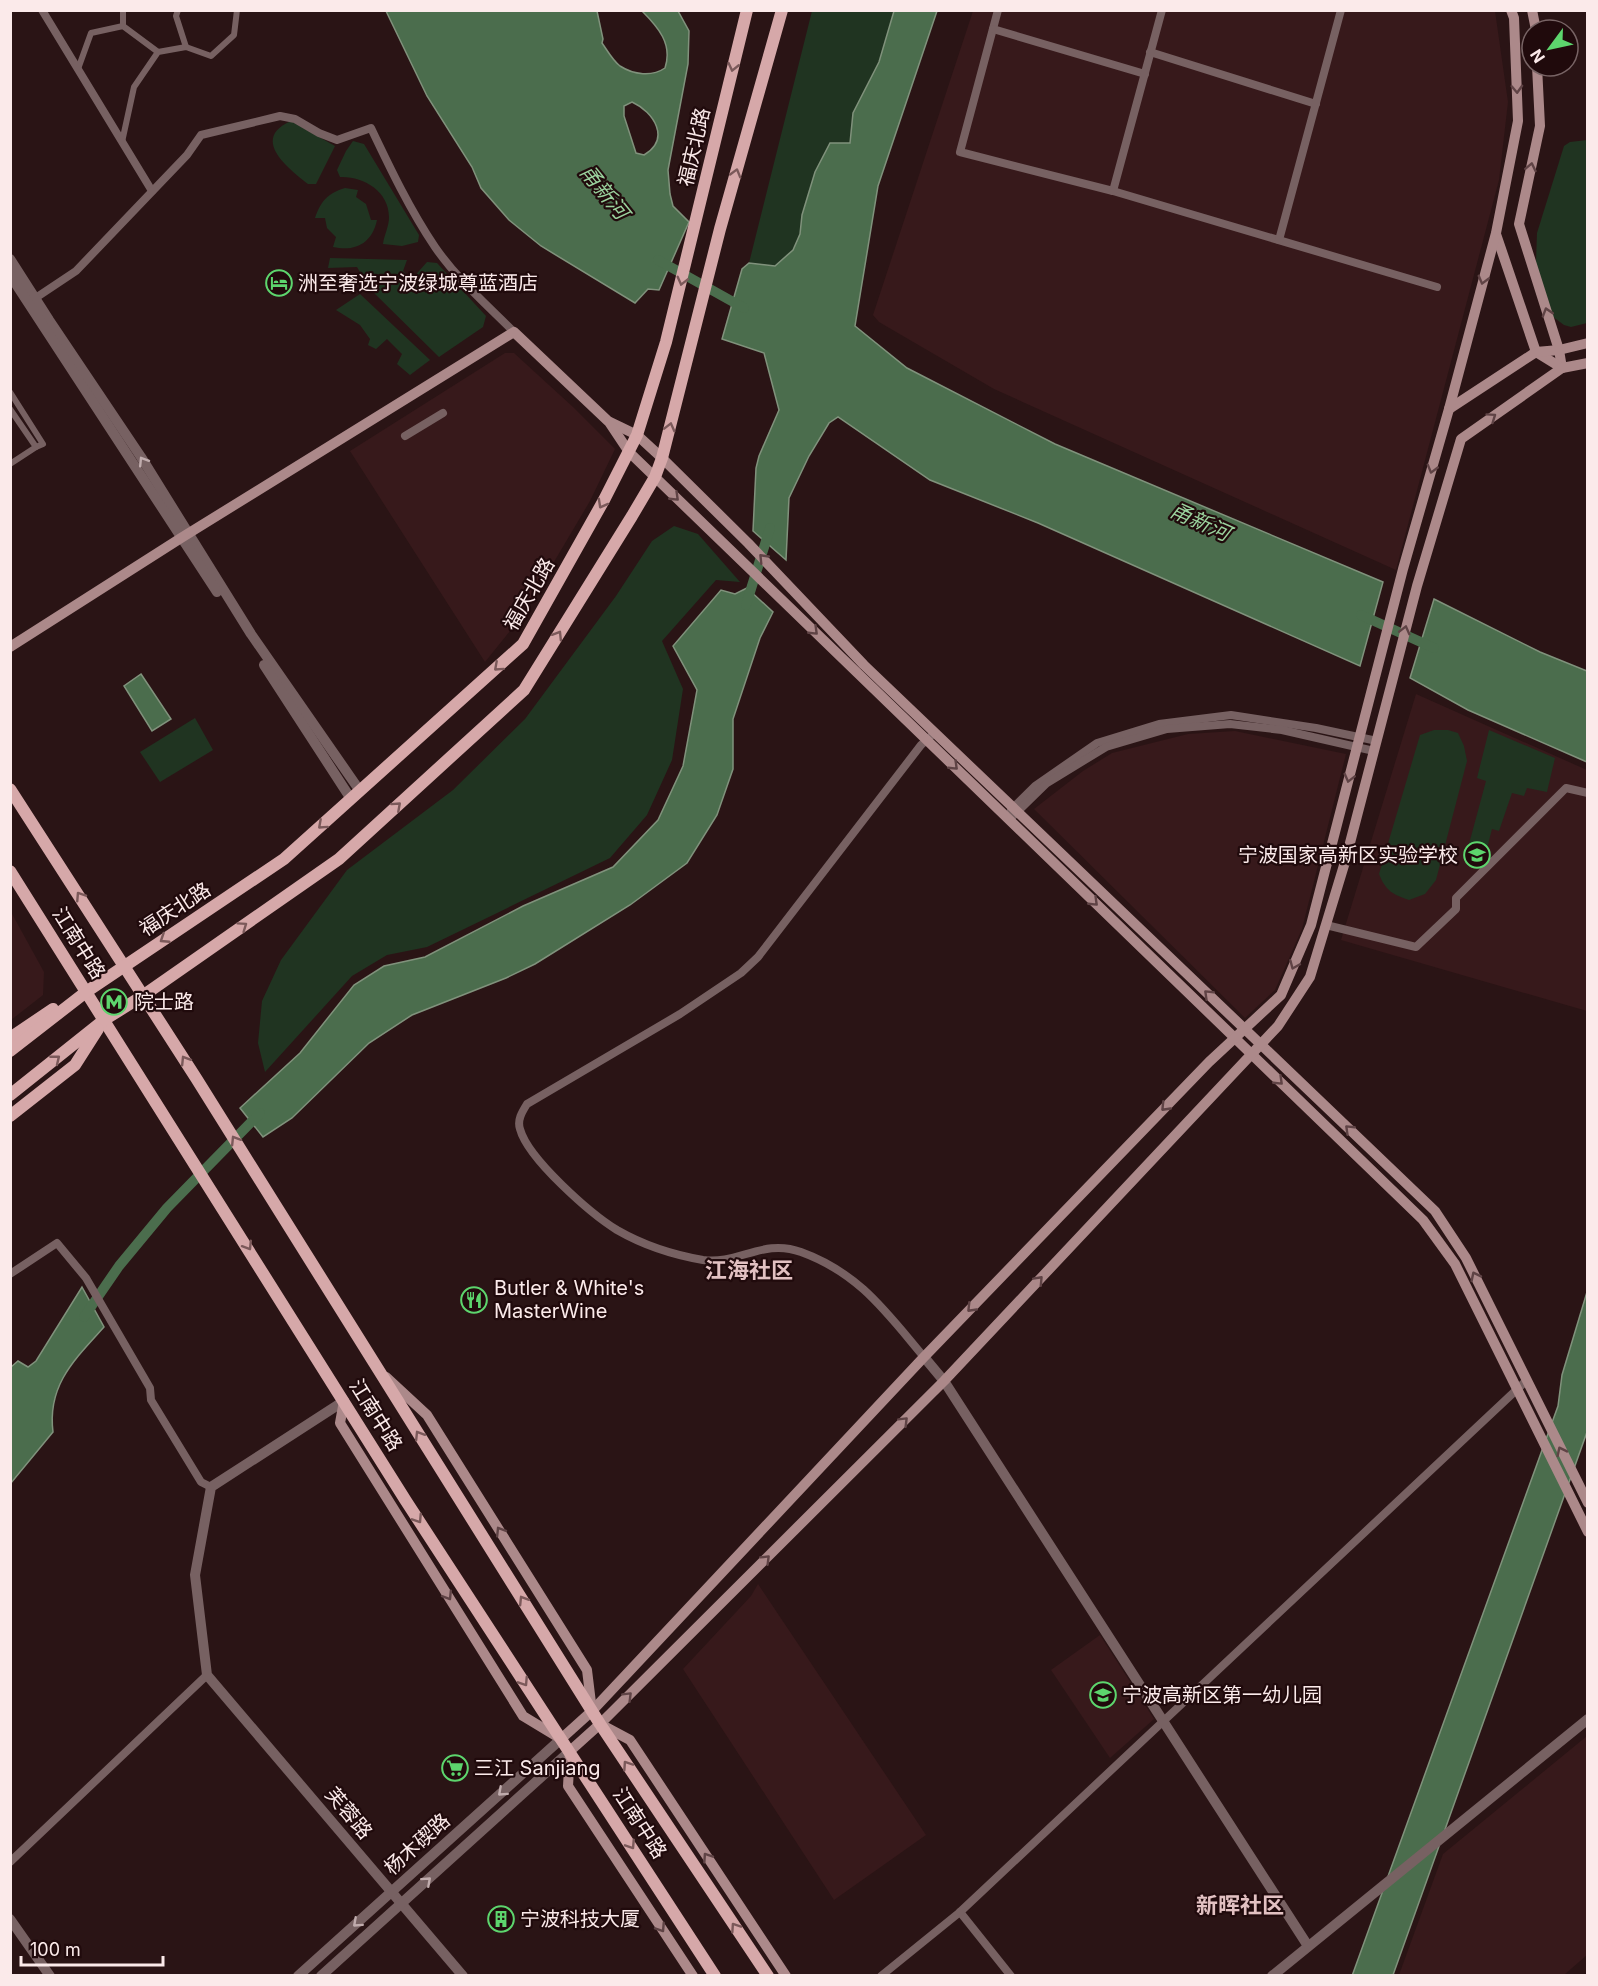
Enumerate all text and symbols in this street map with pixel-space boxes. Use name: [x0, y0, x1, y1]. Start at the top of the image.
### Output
north arrow: [1520, 18, 1580, 78]
text: N: [1526, 46, 1549, 67]
one-way arrow: [728, 62, 741, 72]
one-way arrow: [1510, 85, 1523, 94]
street label: 福庆北路: [673, 105, 715, 189]
water label: 甬新河: [575, 159, 636, 227]
one-way arrow: [1524, 162, 1537, 172]
one-way arrow: [729, 168, 741, 179]
hotel icon: 洲至奢选宁波绿城尊蓝酒店: [264, 268, 294, 298]
place label: 洲至奢选宁波绿城尊蓝酒店: [298, 271, 538, 295]
one-way arrow: [676, 275, 689, 285]
one-way arrow: [1478, 275, 1490, 285]
one-way arrow: [1542, 307, 1554, 318]
one-way arrow: [1485, 413, 1496, 424]
one-way arrow: [662, 422, 675, 432]
one-way arrow: [140, 457, 151, 468]
one-way arrow: [1427, 463, 1439, 474]
one-way arrow: [668, 489, 679, 500]
one-way arrow: [598, 497, 609, 508]
water label: 甬新河: [1166, 497, 1238, 547]
street label: 福庆北路: [499, 553, 559, 635]
one-way arrow: [759, 554, 770, 565]
one-way arrow: [806, 623, 817, 634]
one-way arrow: [1398, 625, 1411, 635]
one-way arrow: [551, 631, 563, 641]
one-way arrow: [494, 660, 505, 671]
one-way arrow: [946, 759, 957, 770]
one-way arrow: [1343, 773, 1356, 783]
one-way arrow: [390, 802, 401, 813]
one-way arrow: [318, 818, 329, 829]
school or university icon: 宁波国家高新区实验学校: [1462, 840, 1492, 870]
place label: 宁波国家高新区实验学校: [1238, 843, 1458, 867]
street label: 福庆北路: [135, 877, 215, 941]
one-way arrow: [76, 892, 87, 903]
one-way arrow: [1087, 894, 1098, 905]
street label: 江南中路: [48, 903, 110, 983]
one-way arrow: [237, 922, 248, 933]
one-way arrow: [160, 932, 170, 944]
one-way arrow: [1289, 958, 1301, 969]
metro station icon: 院士路: [99, 987, 129, 1017]
place label: 院士路: [134, 990, 194, 1014]
one-way arrow: [1205, 990, 1215, 1001]
one-way arrow: [49, 1055, 60, 1066]
one-way arrow: [181, 1056, 192, 1067]
one-way arrow: [1273, 1074, 1283, 1085]
one-way arrow: [1161, 1100, 1172, 1111]
one-way arrow: [1345, 1125, 1356, 1136]
one-way arrow: [231, 1135, 242, 1146]
one-way arrow: [240, 1240, 252, 1250]
district label: 江海社区: [705, 1257, 793, 1283]
one-way arrow: [1471, 1271, 1482, 1282]
place label: Butler & White's MasterWine: [494, 1276, 644, 1323]
one-way arrow: [1031, 1277, 1042, 1288]
restaurant icon: Butler & White's MasterWine: [459, 1285, 489, 1315]
one-way arrow: [967, 1302, 978, 1312]
street label: 江南中路: [345, 1375, 407, 1455]
one-way arrow: [897, 1418, 908, 1428]
one-way arrow: [415, 1431, 426, 1442]
one-way arrow: [1557, 1446, 1569, 1457]
one-way arrow: [410, 1512, 421, 1523]
one-way arrow: [496, 1527, 507, 1538]
one-way arrow: [758, 1555, 769, 1566]
one-way arrow: [441, 1590, 453, 1600]
one-way arrow: [518, 1596, 530, 1606]
one-way arrow: [516, 1676, 528, 1686]
school or university icon: 宁波高新区第一幼儿园: [1088, 1680, 1118, 1710]
place label: 宁波高新区第一幼儿园: [1122, 1683, 1322, 1707]
one-way arrow: [620, 1693, 631, 1704]
supermarket icon: 三江 Sanjiang: [440, 1753, 470, 1783]
place label: 三江 Sanjiang: [474, 1756, 601, 1780]
one-way arrow: [623, 1760, 634, 1771]
street label: 芙蓉路: [321, 1782, 377, 1844]
street label: 江南中路: [608, 1783, 672, 1863]
one-way arrow: [498, 1785, 508, 1796]
street label: 杨木碶路: [379, 1808, 455, 1880]
one-way arrow: [623, 1839, 635, 1849]
one-way arrow: [703, 1853, 715, 1863]
one-way arrow: [421, 1877, 431, 1888]
district label: 新晖社区: [1196, 1892, 1284, 1918]
building icon: 宁波科技大厦: [486, 1904, 516, 1934]
place label: 宁波科技大厦: [520, 1907, 640, 1931]
one-way arrow: [353, 1916, 364, 1927]
one-way arrow: [654, 1922, 666, 1932]
one-way arrow: [731, 1923, 743, 1933]
scale bar: [21, 1929, 164, 1967]
text: 100 m: [30, 1939, 81, 1960]

